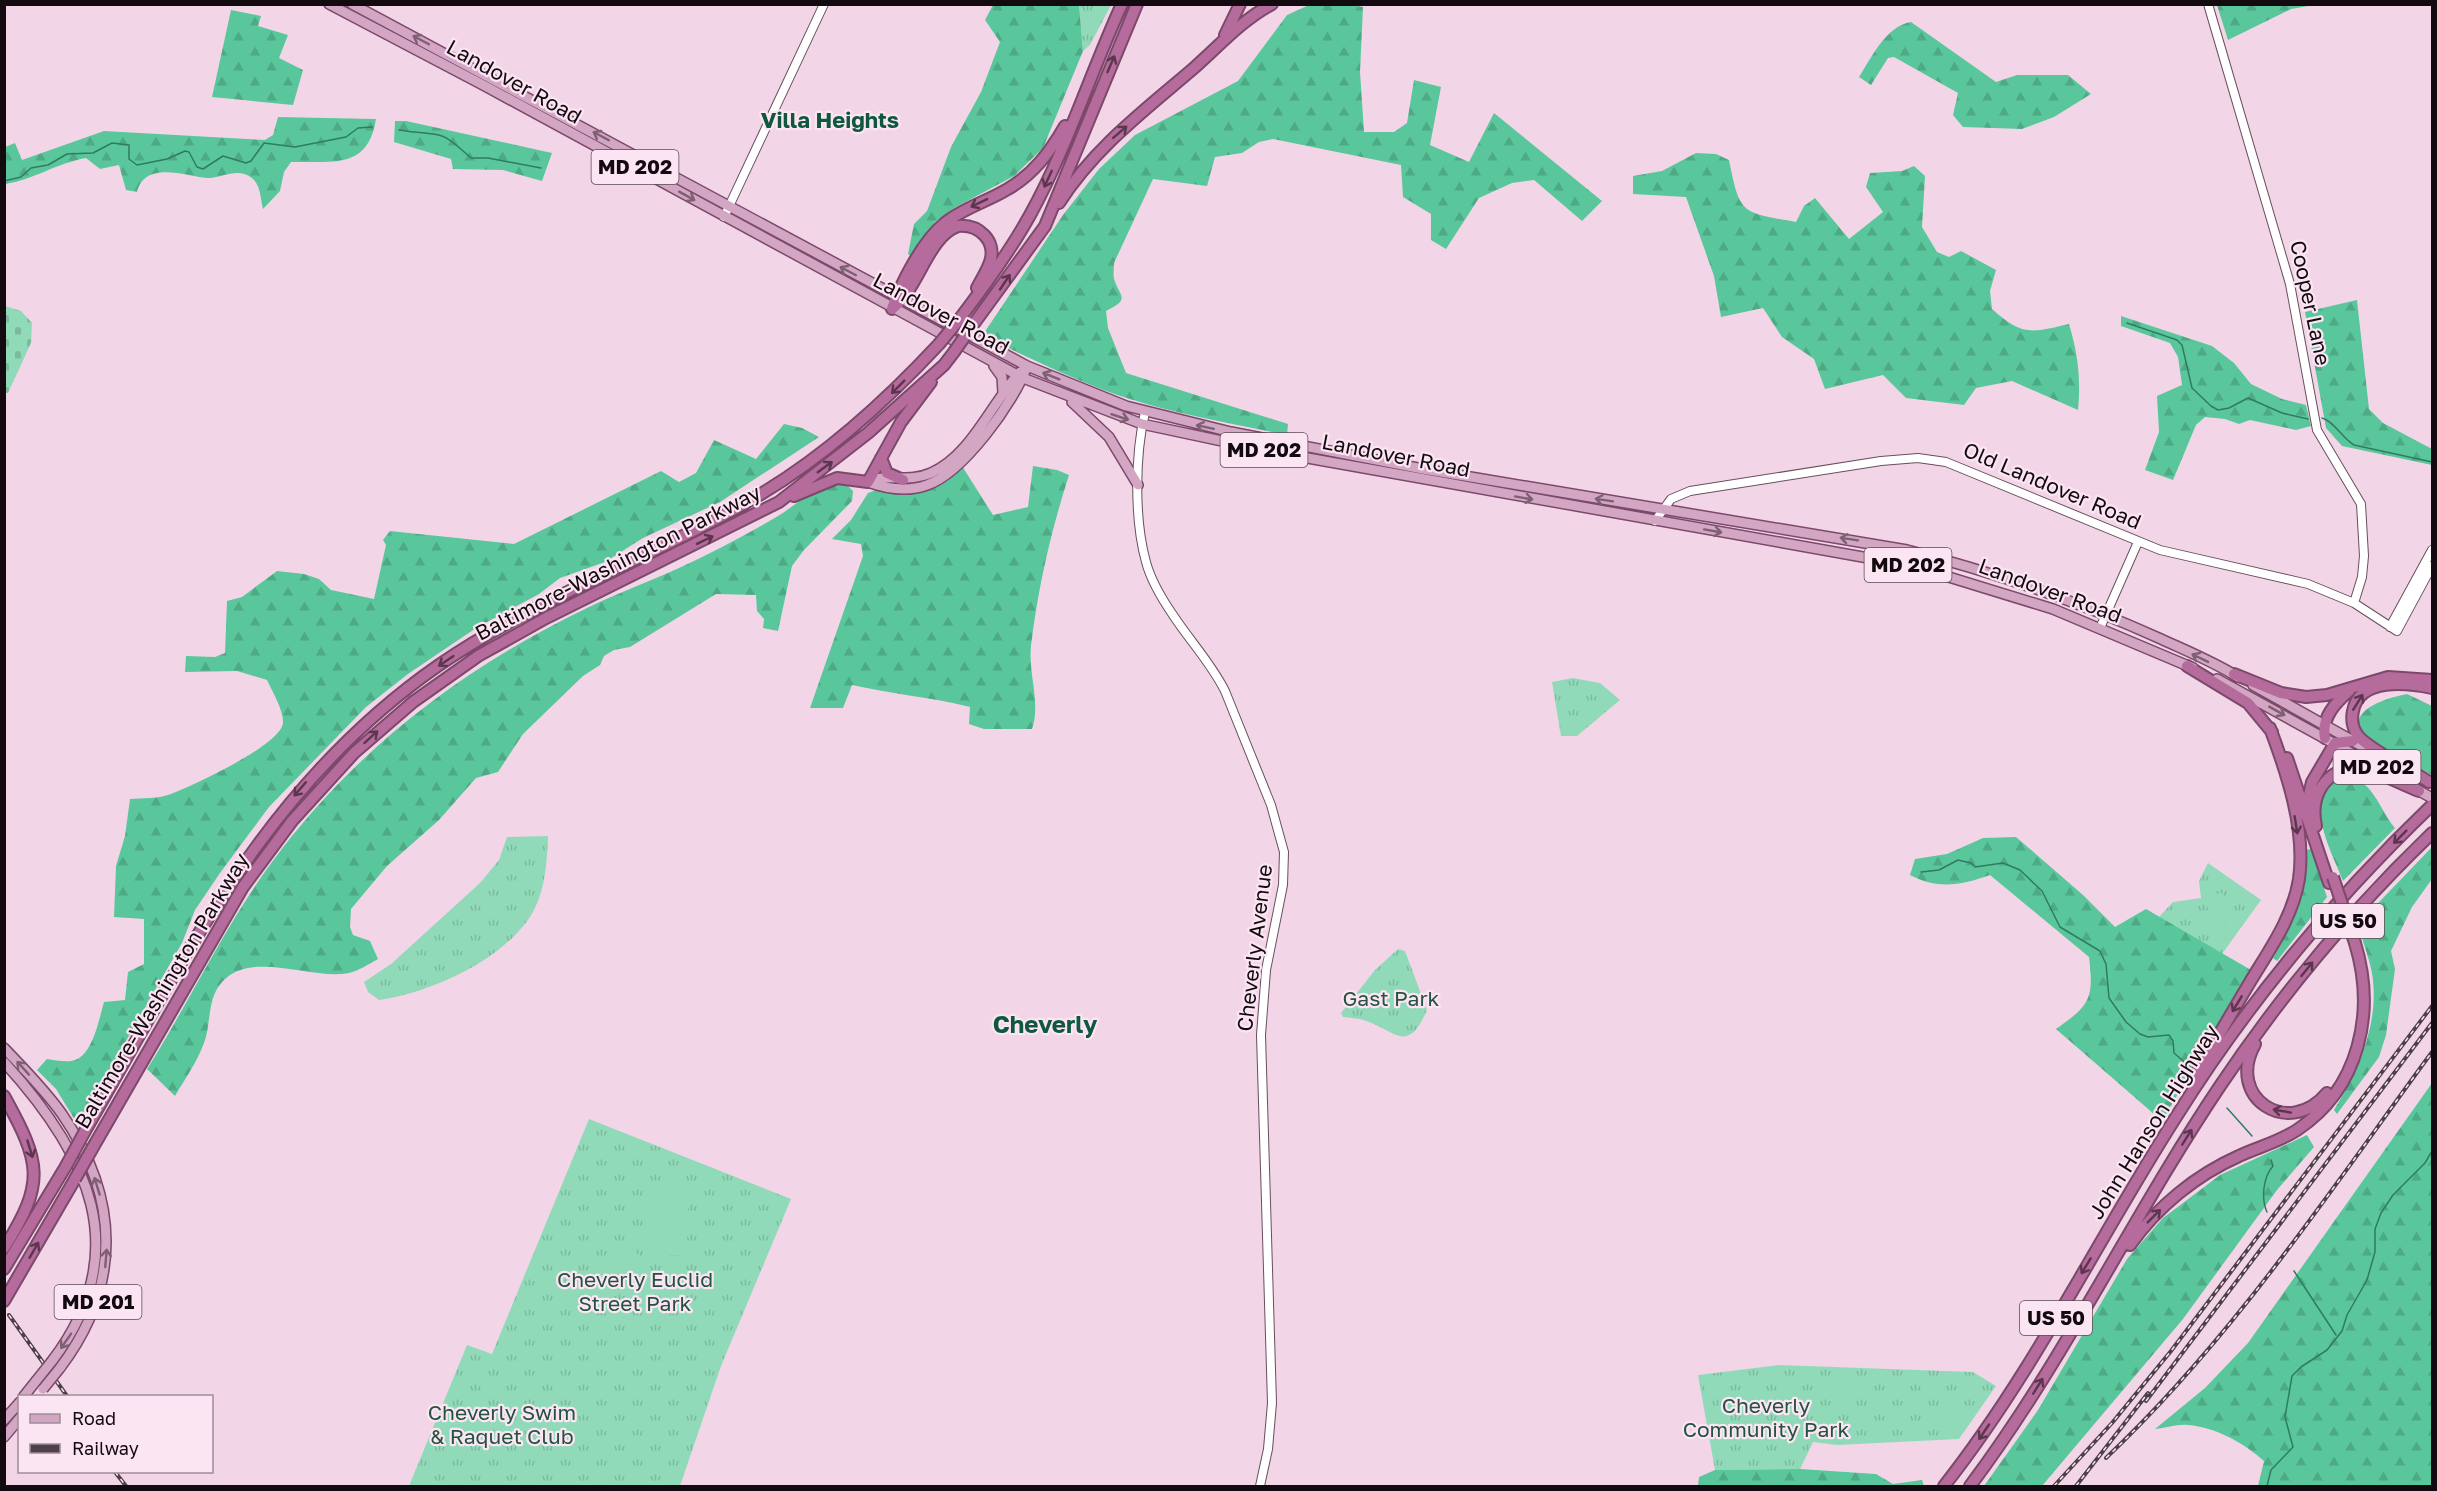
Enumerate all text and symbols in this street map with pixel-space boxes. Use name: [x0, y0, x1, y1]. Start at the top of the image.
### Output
street label: Landover Road: [442, 33, 587, 129]
one-way arrow: [413, 34, 431, 45]
one-way arrow: [1106, 56, 1117, 74]
district label: Villa Heights: [761, 106, 899, 133]
one-way arrow: [1112, 125, 1127, 139]
one-way arrow: [592, 130, 610, 141]
road number: MD 202: [592, 150, 678, 184]
one-way arrow: [1041, 169, 1053, 187]
one-way arrow: [678, 190, 695, 202]
one-way arrow: [971, 198, 989, 210]
street label: Cooper Lane: [2285, 238, 2337, 368]
one-way arrow: [840, 265, 857, 277]
street label: Landover Road: [869, 266, 1014, 360]
one-way arrow: [999, 274, 1011, 291]
one-way arrow: [1043, 370, 1061, 381]
one-way arrow: [891, 379, 906, 394]
one-way arrow: [1110, 412, 1129, 423]
one-way arrow: [1196, 420, 1215, 432]
street label: Landover Road: [1320, 428, 1473, 482]
road number: MD 202: [1220, 433, 1308, 467]
street label: Old Landover Road: [1960, 436, 2145, 534]
one-way arrow: [817, 460, 833, 473]
street label: Baltimore-Washington Parkway: [470, 478, 765, 646]
one-way arrow: [1514, 492, 1534, 503]
one-way arrow: [1595, 494, 1615, 505]
one-way arrow: [1702, 525, 1722, 536]
one-way arrow: [695, 534, 713, 546]
one-way arrow: [1840, 534, 1859, 545]
road number: MD 202: [1864, 548, 1952, 582]
street label: Landover Road: [1975, 552, 2125, 628]
one-way arrow: [2192, 651, 2210, 663]
one-way arrow: [438, 654, 455, 667]
one-way arrow: [2352, 694, 2364, 711]
one-way arrow: [2267, 706, 2285, 717]
one-way arrow: [363, 731, 378, 745]
road number: MD 202: [2334, 750, 2420, 784]
one-way arrow: [294, 781, 307, 797]
one-way arrow: [2291, 814, 2302, 834]
one-way arrow: [2392, 830, 2407, 844]
street label: Baltimore-Washington Parkway: [68, 848, 254, 1133]
street label: Cheverly Avenue: [1231, 863, 1277, 1033]
road number: US 50: [2312, 904, 2384, 938]
one-way arrow: [2300, 961, 2313, 977]
park label: Gast Park: [1343, 985, 1440, 1011]
one-way arrow: [2231, 995, 2243, 1012]
district label: Cheverly: [993, 1009, 1098, 1038]
street label: John Hanson Highway: [2083, 1019, 2224, 1224]
one-way arrow: [16, 1061, 30, 1076]
one-way arrow: [2273, 1106, 2292, 1117]
one-way arrow: [2182, 1129, 2194, 1146]
one-way arrow: [25, 1139, 36, 1158]
one-way arrow: [91, 1177, 102, 1196]
one-way arrow: [2146, 1209, 2161, 1224]
one-way arrow: [28, 1242, 40, 1259]
one-way arrow: [101, 1249, 112, 1269]
one-way arrow: [2080, 1257, 2092, 1274]
park label: Cheverly Euclid Street Park: [557, 1266, 713, 1316]
road number: MD 201: [54, 1285, 142, 1319]
road number: US 50: [2020, 1301, 2092, 1335]
one-way arrow: [60, 1333, 72, 1349]
one-way arrow: [2033, 1378, 2045, 1395]
park label: Cheverly Community Park: [1683, 1392, 1849, 1442]
legend: [18, 1395, 213, 1473]
park label: Cheverly Swim & Raquet Club: [428, 1399, 576, 1449]
text: Road: [72, 1407, 116, 1429]
one-way arrow: [1978, 1424, 1990, 1440]
text: Railway: [72, 1437, 139, 1459]

